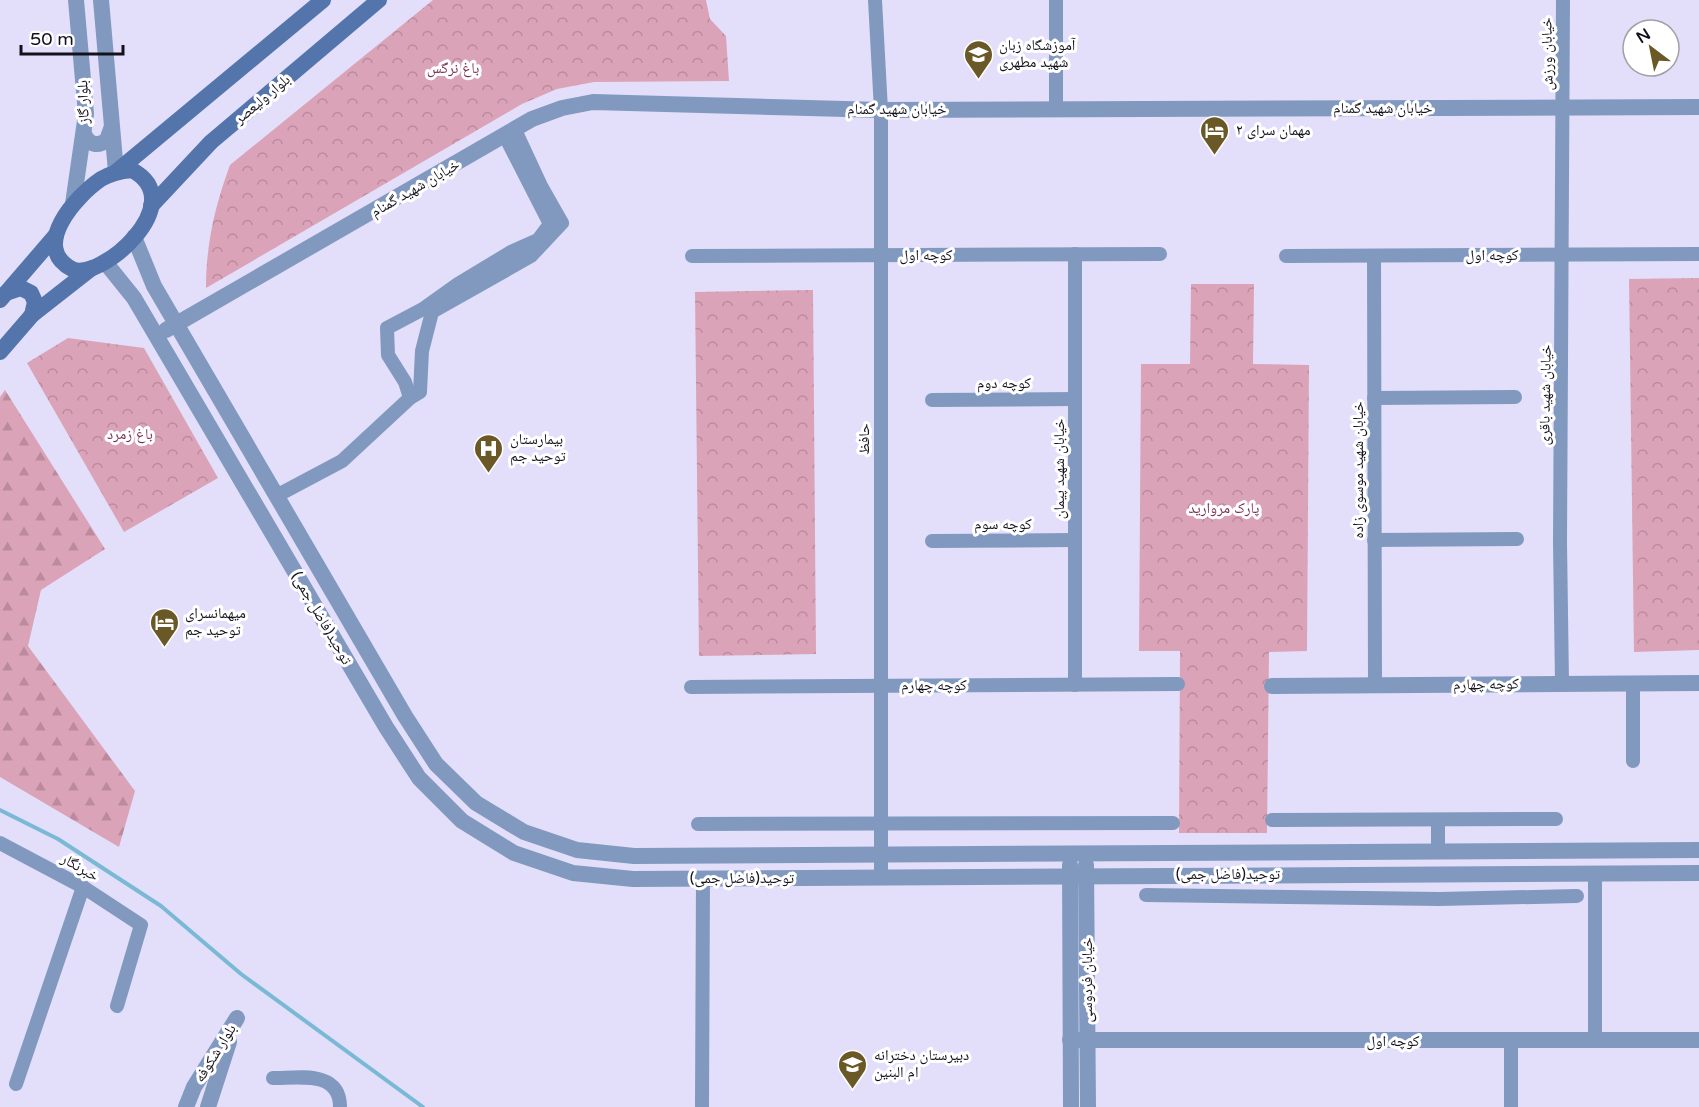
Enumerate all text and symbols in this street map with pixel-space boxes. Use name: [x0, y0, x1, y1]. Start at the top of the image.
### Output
street label: خیابان ورزش: [1537, 17, 1558, 91]
scale bar: [21, 18, 123, 56]
north arrow: [1621, 18, 1681, 78]
text: N: [1633, 24, 1654, 48]
text: 50 m: [30, 28, 74, 50]
place label: آموزشگاه زبان شهید مطهری: [999, 36, 1076, 72]
school or university icon: آموزشگاه زبان شهید مطهری: [962, 38, 994, 80]
park label: باغ نرگس: [427, 59, 479, 78]
street label: بلوار ولیعصر: [230, 70, 294, 128]
street label: بلوار گاز: [73, 80, 93, 125]
street label: خیابان شهید گمنام: [1333, 99, 1433, 118]
street label: خیابان شهید گمنام: [847, 100, 947, 119]
hotel icon: مهمان سرای ۲: [1199, 114, 1231, 156]
place label: مهمان سرای ۲: [1236, 121, 1311, 140]
street label: خیابان شهید گمنام: [368, 155, 463, 221]
street label: کوچه اول: [900, 246, 952, 265]
street label: کوچه اول: [1466, 246, 1518, 265]
street label: خیابان شهید باقری: [1535, 344, 1556, 446]
street label: کوچه دوم: [977, 374, 1031, 393]
street label: خیابان شهید موسوی زاده: [1349, 401, 1368, 538]
street label: خیابان شهید پیمان: [1050, 418, 1069, 519]
street label: حافظ: [855, 423, 873, 455]
park label: باغ زمرد: [107, 425, 153, 444]
place label: بیمارستان توحید جم: [510, 430, 566, 466]
hospital icon: بیمارستان توحید جم: [473, 432, 505, 474]
park label: پارک مروارید: [1189, 499, 1260, 517]
street label: کوچه سوم: [974, 515, 1032, 534]
street label: توحید(فاضل جمی): [287, 568, 356, 669]
place label: میهمانسرای توحید جم: [185, 604, 246, 640]
hotel icon: میهمانسرای توحید جم: [148, 606, 180, 648]
street label: کوچه چهارم: [1453, 674, 1519, 695]
street label: کوچه چهارم: [901, 676, 967, 695]
street label: خبرنگار: [57, 849, 102, 885]
street label: توحید(فاضل جمی): [1176, 865, 1281, 884]
street label: توحید(فاضل جمی): [690, 869, 795, 888]
street label: خیابان فردوسی: [1078, 937, 1097, 1023]
street label: بلوار شکوفه: [190, 1021, 240, 1085]
street label: کوچه اول: [1367, 1032, 1419, 1051]
place label: دبیرستان دخترانه ام البنین: [874, 1046, 969, 1082]
school or university icon: دبیرستان دخترانه ام البنین: [837, 1048, 869, 1090]

